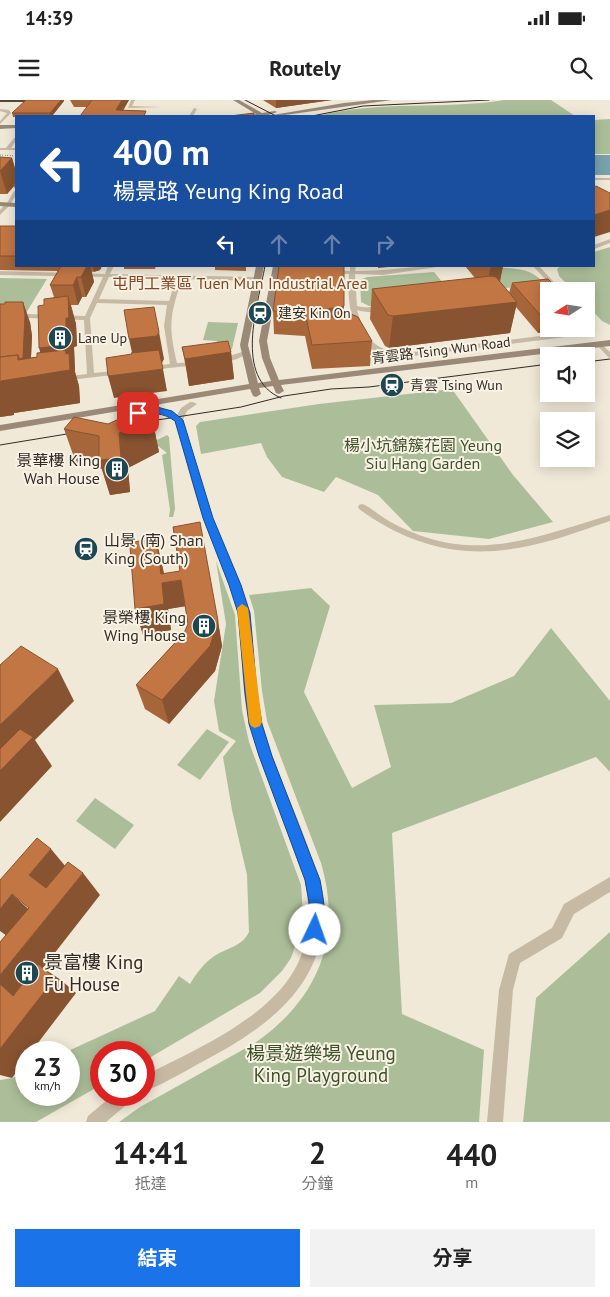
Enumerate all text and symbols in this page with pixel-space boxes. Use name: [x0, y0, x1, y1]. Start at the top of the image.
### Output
text: 14:39: [25, 6, 73, 30]
icon: menu: [15, 54, 43, 82]
text: Routely: [269, 54, 341, 82]
icon: search: [567, 54, 595, 82]
text: 400 m: [113, 129, 210, 175]
icon: left: [30, 135, 95, 200]
text: 楊景路 Yeung King Road: [113, 177, 344, 205]
icon: left: [212, 230, 240, 258]
icon: ahead: [265, 230, 293, 258]
icon: ahead: [318, 230, 346, 258]
icon: right: [371, 230, 399, 258]
district label: 屯門工業區 Tuen Mun Industrial Area: [112, 273, 368, 293]
north arrow: [540, 282, 595, 338]
map controls: [540, 282, 595, 467]
station icon: 建安 Kin On: [247, 300, 273, 326]
place label: 建安 Kin On: [278, 304, 351, 322]
building icon: Lane Up: [47, 325, 73, 351]
place label: Lane Up: [78, 329, 127, 347]
street label: 青雲路 Tsing Wun Road: [370, 333, 512, 367]
button: sound: [540, 347, 595, 402]
station icon: 青雲 Tsing Wun: [379, 372, 405, 398]
place label: 青雲 Tsing Wun: [410, 376, 503, 394]
pin: [117, 392, 159, 434]
icon: arrive: [124, 399, 152, 427]
button: layers: [540, 412, 595, 467]
park label: 楊小坑錦簇花園 Yeung Siu Hang Garden: [344, 435, 502, 473]
place label: 景華樓 King Wah House: [16, 450, 100, 488]
building icon: 景華樓 King Wah House: [104, 456, 130, 482]
place label: 山景 (南) Shan King (South): [104, 530, 203, 568]
station icon: 山景 (南) Shan King (South): [73, 536, 99, 562]
place label: 景榮樓 King Wing House: [102, 607, 186, 645]
building icon: 景榮樓 King Wing House: [191, 613, 217, 639]
position arrow: [288, 903, 340, 955]
place label: 景富樓 King Fu House: [44, 950, 143, 996]
building icon: 景富樓 King Fu House: [14, 960, 40, 986]
speed limit sign: 30: [90, 1041, 155, 1106]
park label: 楊景遊樂場 Yeung King Playground: [246, 1041, 396, 1087]
text: 23: [33, 1051, 62, 1083]
text: km/h: [34, 1078, 61, 1093]
text: 14:41: [113, 1133, 189, 1172]
text: 2: [309, 1133, 326, 1172]
text: 440: [446, 1135, 497, 1174]
text: m: [465, 1172, 478, 1192]
text: 抵達: [135, 1173, 167, 1193]
text: 分鐘: [302, 1173, 334, 1193]
button: 結束: [15, 1229, 300, 1287]
button: 分享: [310, 1229, 595, 1287]

